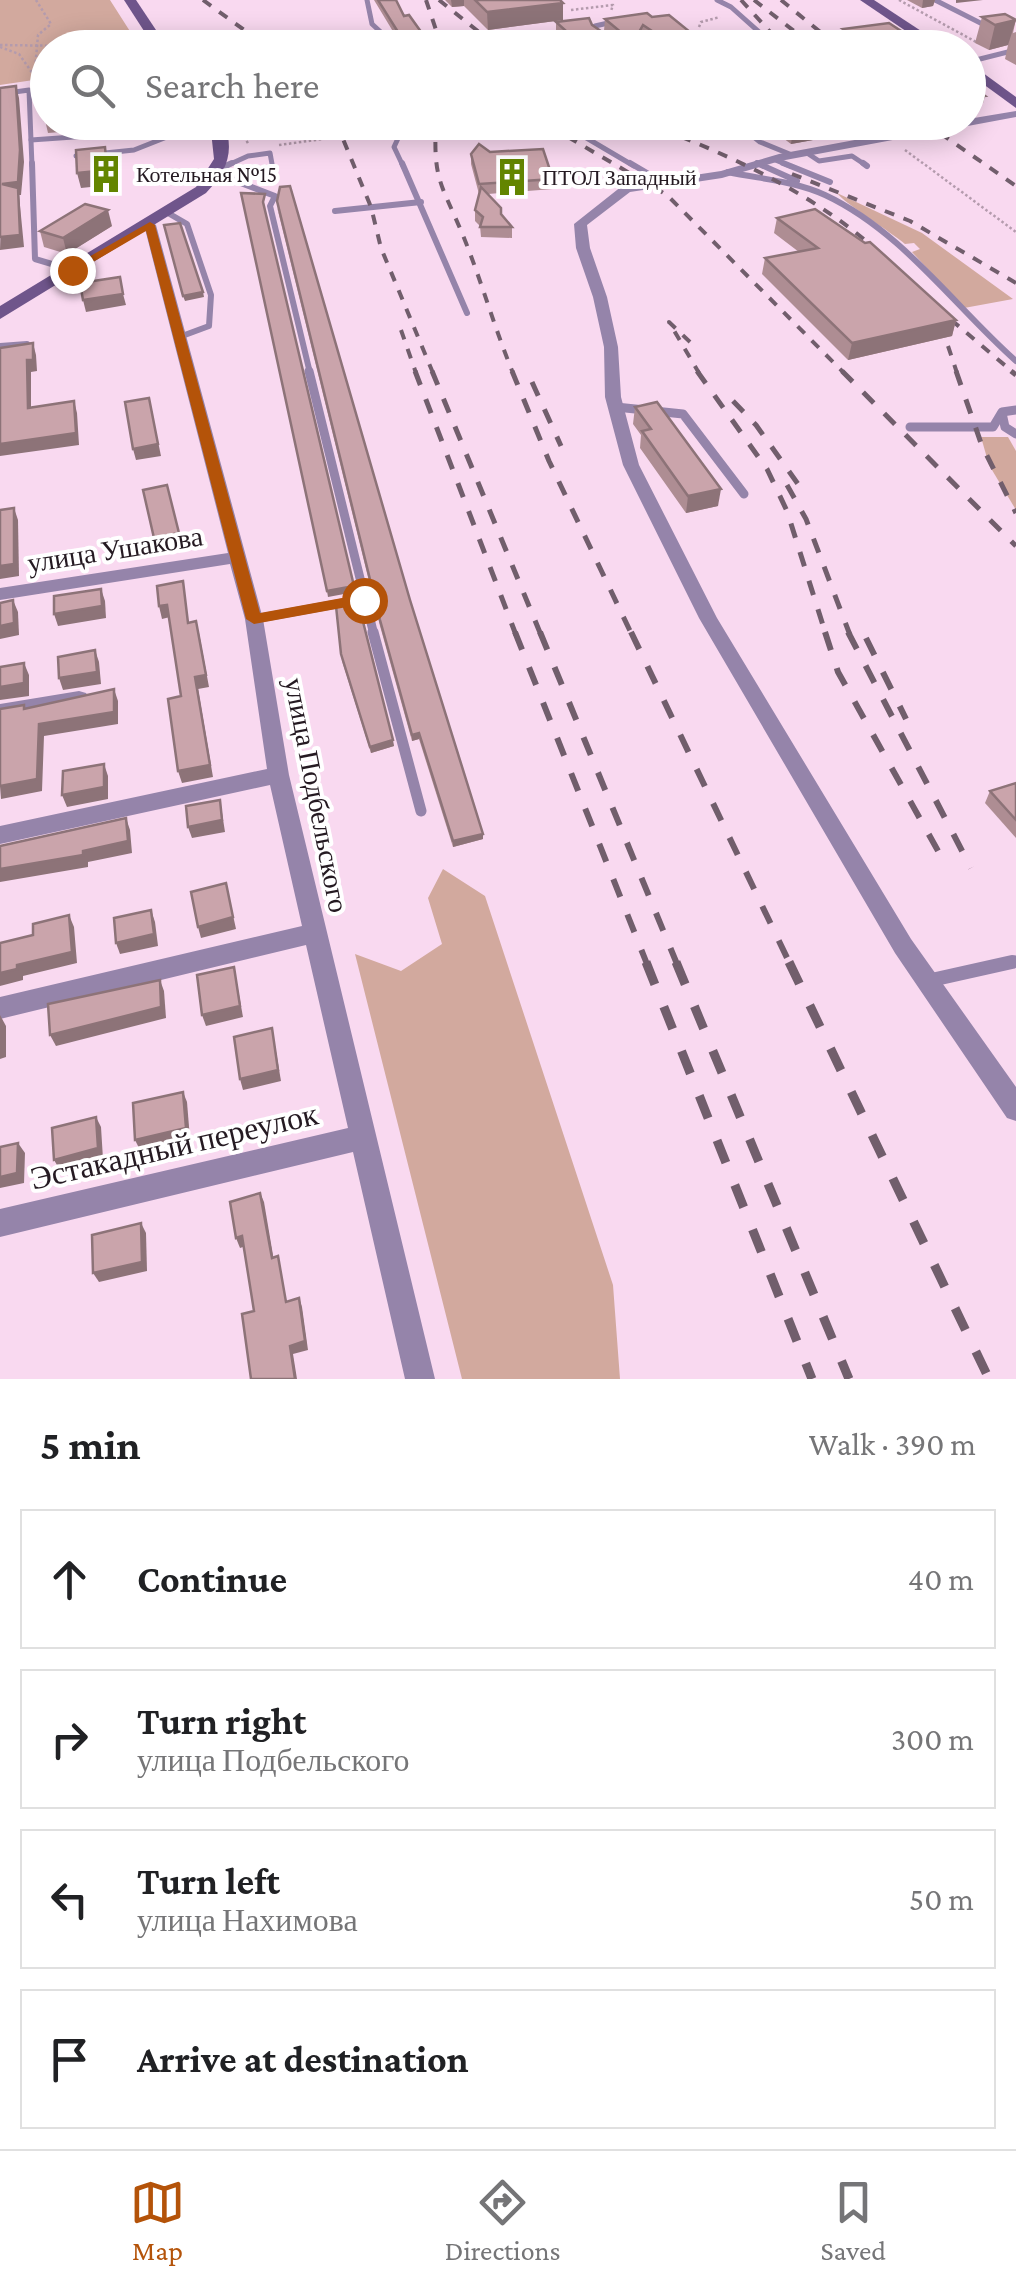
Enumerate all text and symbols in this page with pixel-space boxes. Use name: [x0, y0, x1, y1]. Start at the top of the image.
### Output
search box: [30, 30, 986, 140]
icon: search: [65, 58, 120, 113]
text: Search here: [145, 64, 319, 106]
building icon: Котельная №15: [85, 153, 127, 195]
building icon: ПТОЛ Западный: [491, 156, 533, 198]
place label: Котельная №15: [136, 162, 277, 187]
place label: ПТОЛ Западный: [542, 165, 697, 190]
route end: [50, 248, 96, 294]
street label: улица Ушакова: [25, 520, 206, 579]
route start: [342, 578, 388, 624]
street label: улица Подбельского: [279, 675, 354, 915]
street label: Эстакадный переулок: [27, 1095, 322, 1197]
text: 5 min: [40, 1421, 141, 1468]
text: Walk · 390 m: [809, 1426, 976, 1462]
icon: ahead: [42, 1552, 97, 1607]
text: Continue: [137, 1558, 287, 1600]
text: 40 m: [908, 1561, 974, 1597]
text: Turn right: [137, 1700, 306, 1742]
icon: right: [42, 1712, 97, 1767]
text: 300 m: [891, 1721, 974, 1757]
text: улица Подбельского: [137, 1742, 410, 1778]
text: Turn left: [137, 1860, 280, 1902]
icon: left: [42, 1872, 97, 1927]
text: 50 m: [909, 1881, 974, 1917]
text: улица Нахимова: [137, 1902, 358, 1938]
icon: arrive: [42, 2032, 97, 2087]
text: Arrive at destination: [137, 2038, 469, 2080]
tab: Map: [130, 2175, 185, 2266]
tab: Directions: [445, 2175, 561, 2266]
tab: Saved: [820, 2175, 886, 2266]

